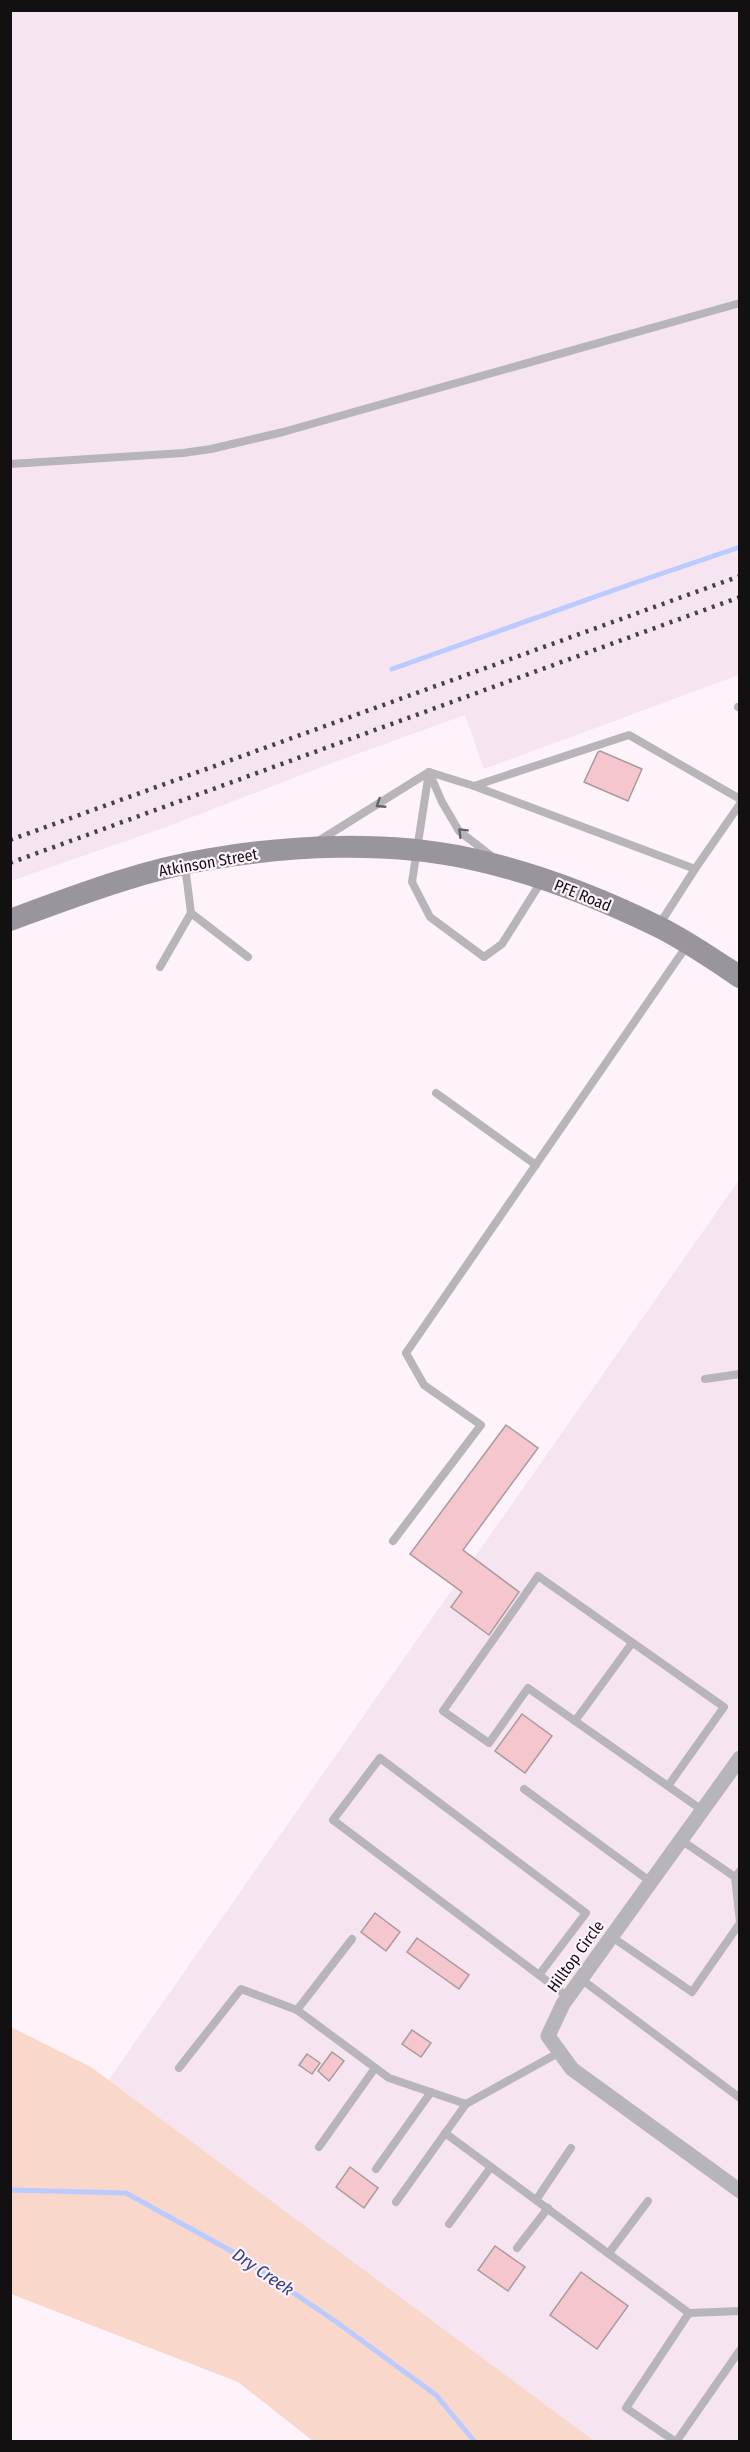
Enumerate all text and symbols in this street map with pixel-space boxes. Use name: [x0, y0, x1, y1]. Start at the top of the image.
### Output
one-way arrow: [376, 797, 387, 808]
one-way arrow: [459, 829, 470, 840]
street label: Atkinson Street: [157, 844, 260, 881]
street label: PFE Road: [552, 875, 614, 915]
street label: Hilltop Circle: [543, 1917, 608, 1996]
water label: Dry Creek: [228, 2243, 298, 2301]

